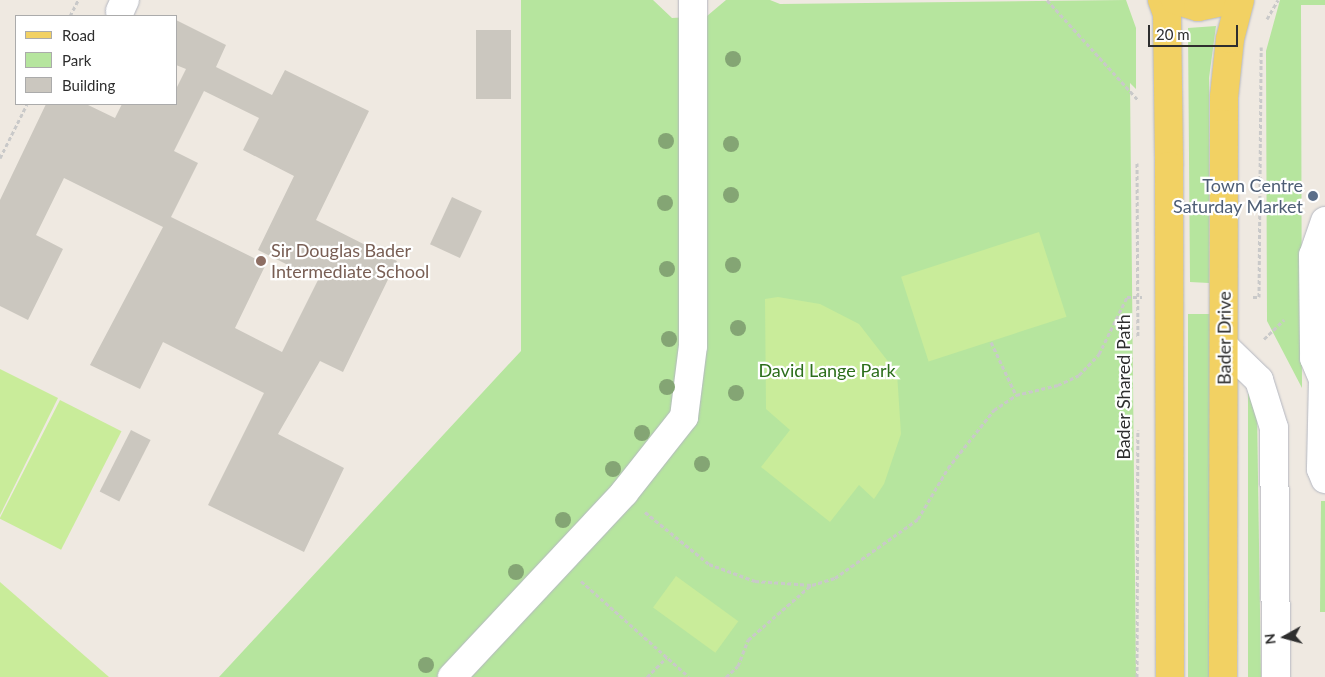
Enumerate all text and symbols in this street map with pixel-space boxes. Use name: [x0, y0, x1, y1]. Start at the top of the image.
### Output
legend: [15, 15, 178, 105]
scale bar: [1150, 15, 1240, 47]
text: 20 m: [1156, 25, 1190, 43]
text: Road: [62, 26, 95, 44]
text: Park: [62, 51, 91, 69]
text: Building: [62, 76, 115, 94]
place label: Town Centre Saturday Market: [1173, 175, 1303, 218]
marker: Town Centre Saturday Market: [1307, 190, 1319, 202]
place label: Sir Douglas Bader Intermediate School: [271, 240, 429, 282]
marker: Sir Douglas Bader Intermediate School: [255, 255, 267, 267]
street label: Bader Drive: [1213, 291, 1235, 385]
street label: Bader Shared Path: [1112, 314, 1134, 460]
park label: David Lange Park: [758, 359, 896, 381]
north arrow: [1260, 612, 1310, 662]
text: N: [1261, 633, 1279, 645]

